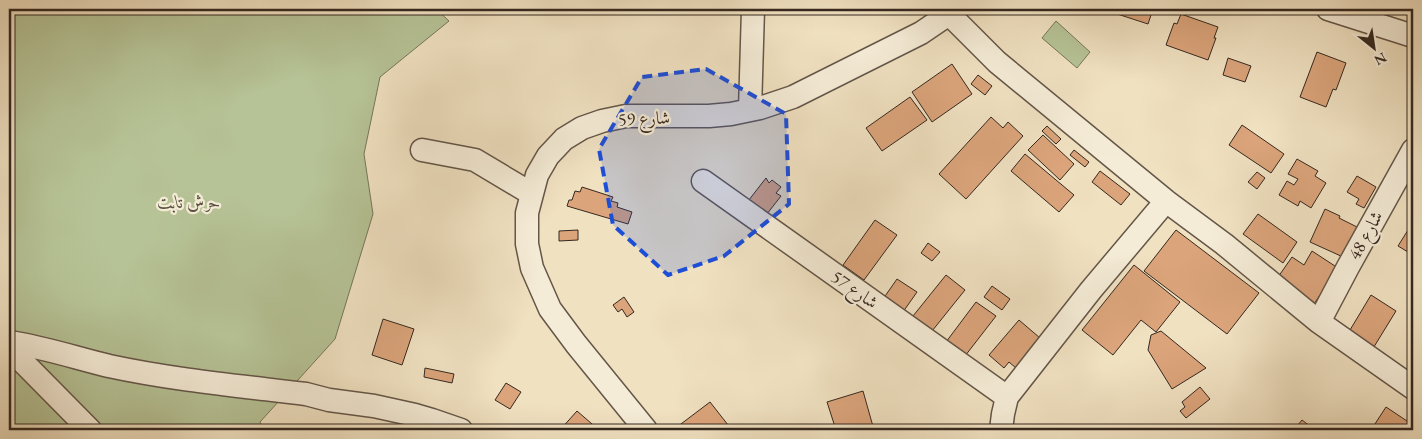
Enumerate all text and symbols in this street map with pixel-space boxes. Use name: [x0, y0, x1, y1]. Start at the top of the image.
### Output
north arrow: [1350, 22, 1400, 72]
text: N: [1371, 49, 1390, 70]
street label: شارع 59: [618, 106, 671, 134]
park label: حرش تابت: [157, 190, 221, 213]
street label: شارع 48: [1342, 207, 1391, 265]
street label: شارع 57: [825, 265, 883, 317]

